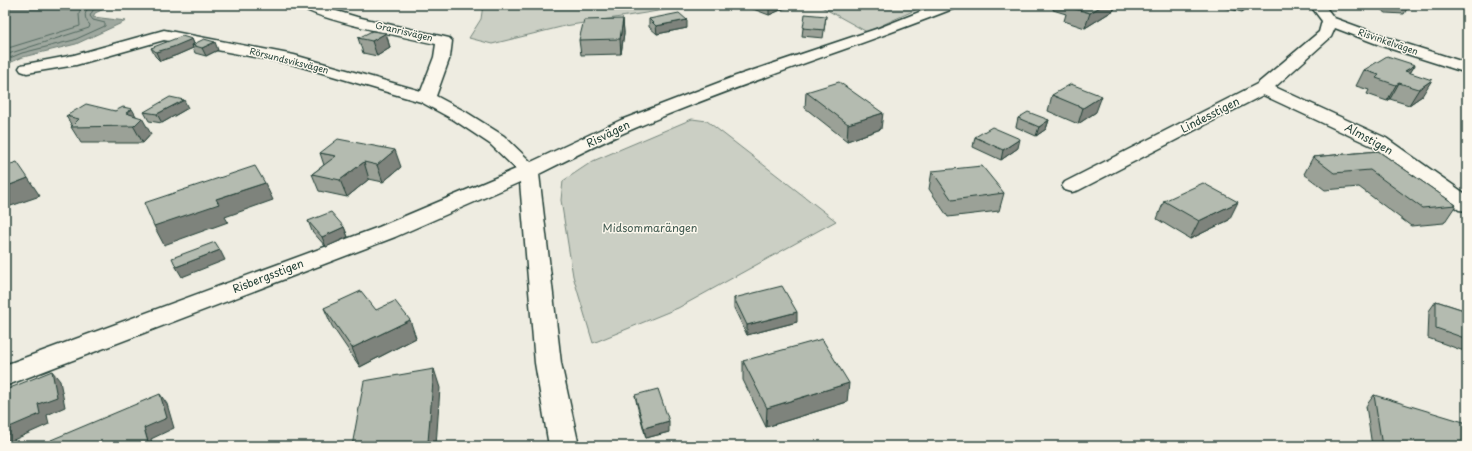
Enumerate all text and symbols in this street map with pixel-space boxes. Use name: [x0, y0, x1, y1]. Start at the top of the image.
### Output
street label: Granrisvägen: [374, 18, 434, 44]
street label: Risvinkelvägen: [1356, 24, 1420, 58]
street label: Rörsundsviksvägen: [248, 43, 330, 77]
street label: Lindesstigen: [1177, 92, 1242, 137]
street label: Risvägen: [583, 116, 633, 151]
street label: Almstigen: [1342, 118, 1396, 159]
park label: Midsommarängen: [603, 219, 697, 236]
street label: Risbergsstigen: [230, 254, 306, 297]

